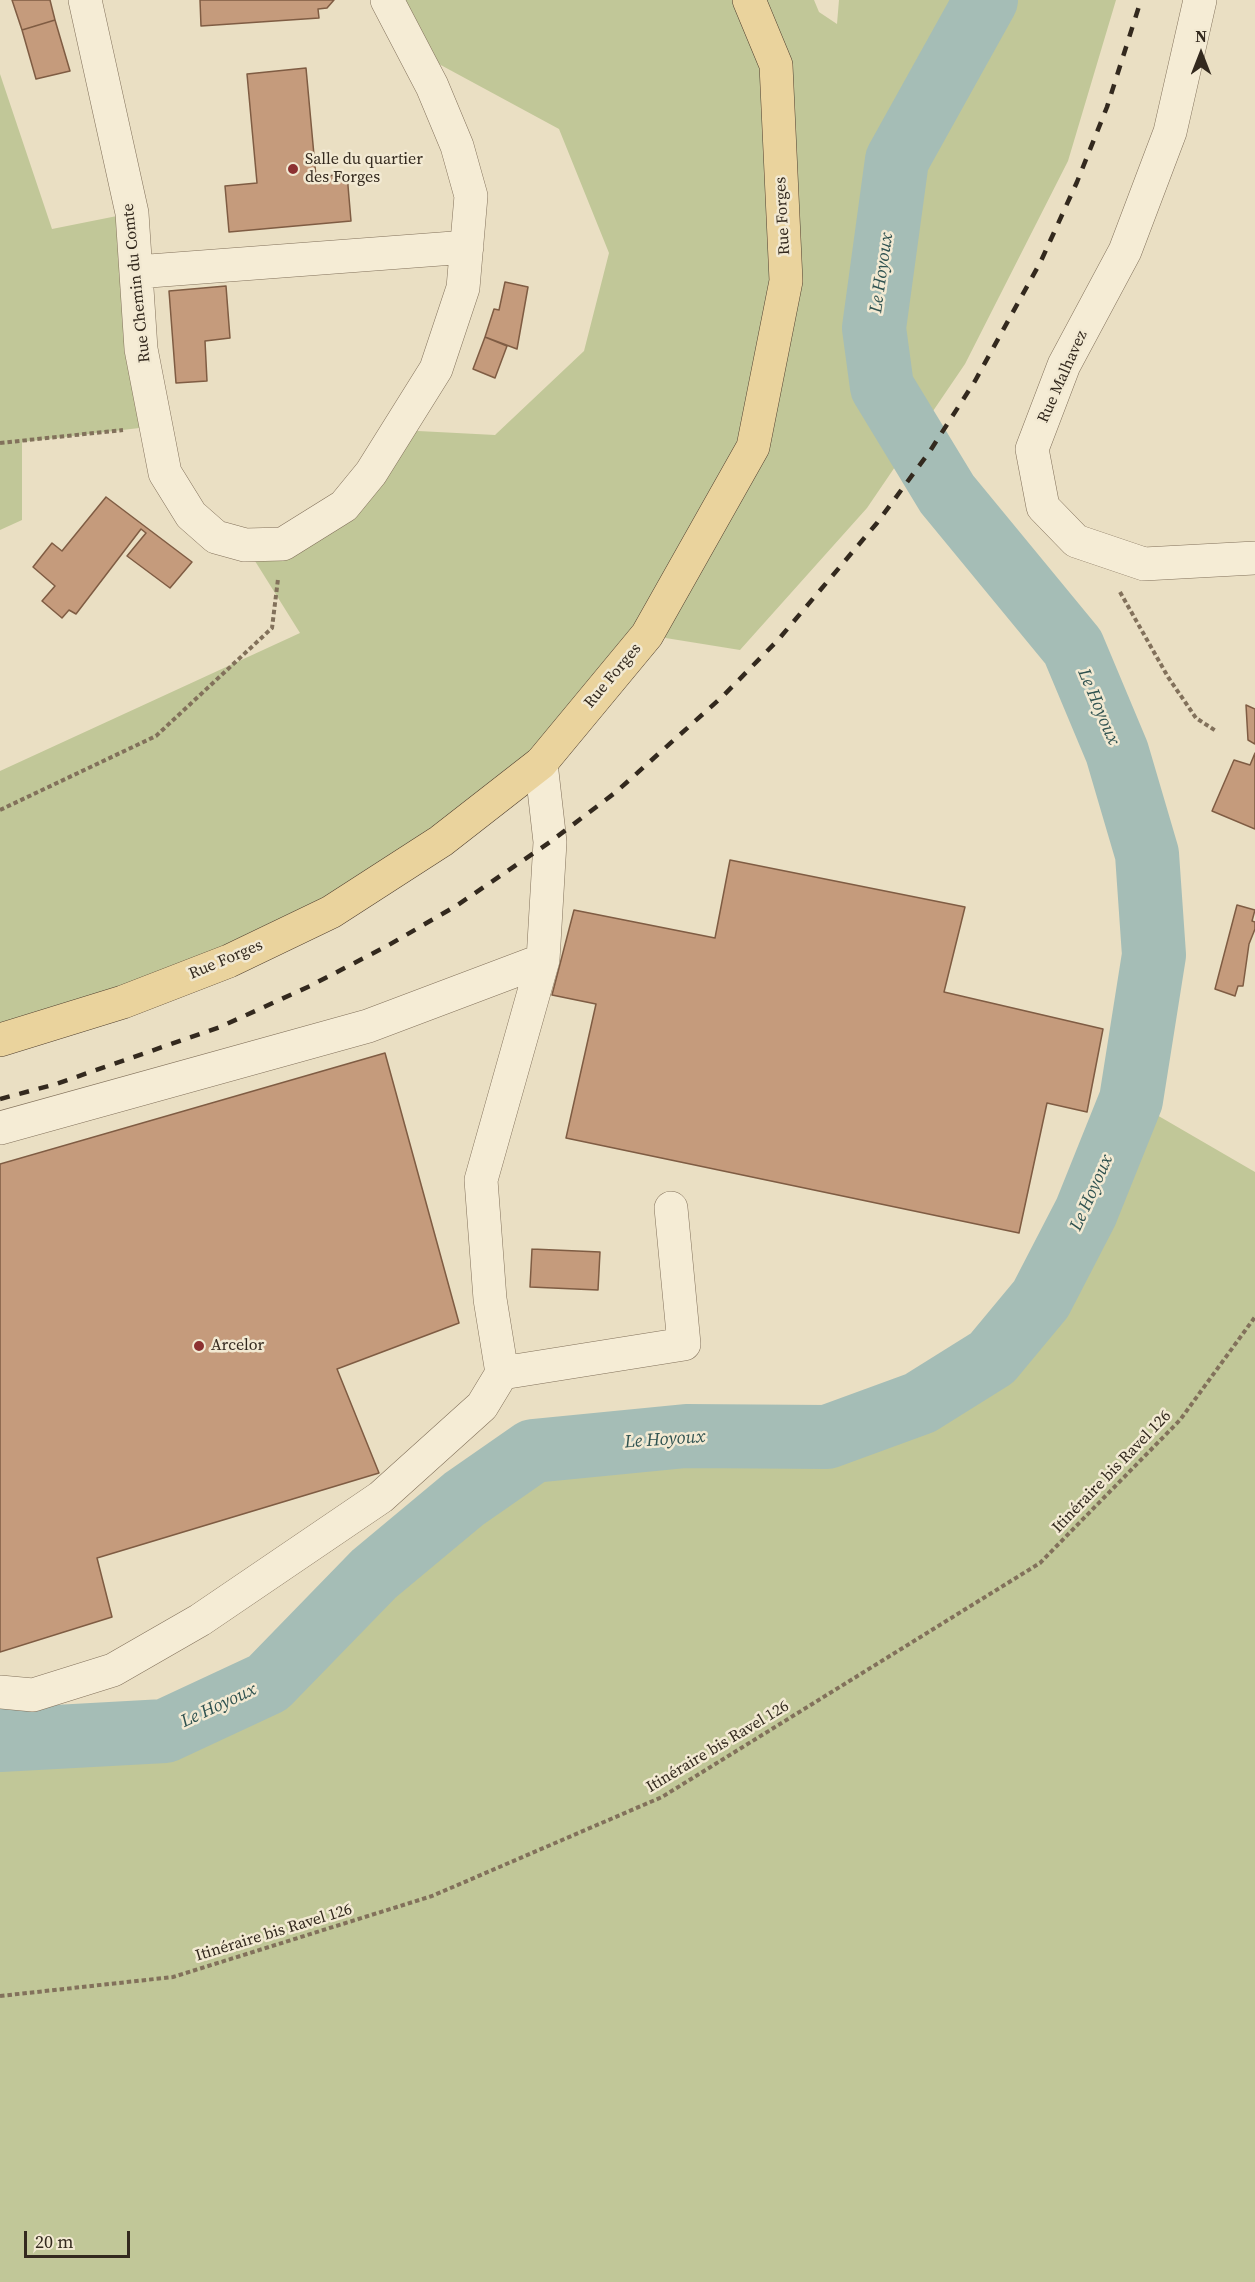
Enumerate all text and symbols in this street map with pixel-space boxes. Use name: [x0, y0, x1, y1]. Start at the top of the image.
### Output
north arrow: [1171, 24, 1231, 84]
text: N: [1195, 25, 1207, 47]
place label: Salle du quartier des Forges: [305, 150, 423, 188]
marker: Salle du quartier des Forges: [286, 162, 300, 176]
street label: Rue Forges: [771, 176, 795, 256]
street label: Rue Chemin du Comte: [119, 202, 155, 364]
water label: Le Hoyoux: [866, 232, 898, 314]
street label: Rue Malhavez: [1034, 328, 1092, 426]
street label: Rue Forges: [580, 640, 646, 712]
water label: Le Hoyoux: [1072, 666, 1124, 748]
street label: Rue Forges: [186, 936, 266, 984]
water label: Le Hoyoux: [1066, 1152, 1118, 1234]
place label: Arcelor: [211, 1336, 264, 1356]
marker: Arcelor: [192, 1339, 206, 1353]
street label: Itinéraire bis Ravel 126: [1049, 1407, 1175, 1537]
water label: Le Hoyoux: [624, 1426, 706, 1454]
water label: Le Hoyoux: [178, 1679, 260, 1733]
street label: Itinéraire bis Ravel 126: [643, 1697, 793, 1797]
street label: Itinéraire bis Ravel 126: [193, 1900, 355, 1966]
scale bar: [27, 2219, 134, 2257]
text: 20 m: [35, 2229, 73, 2254]

